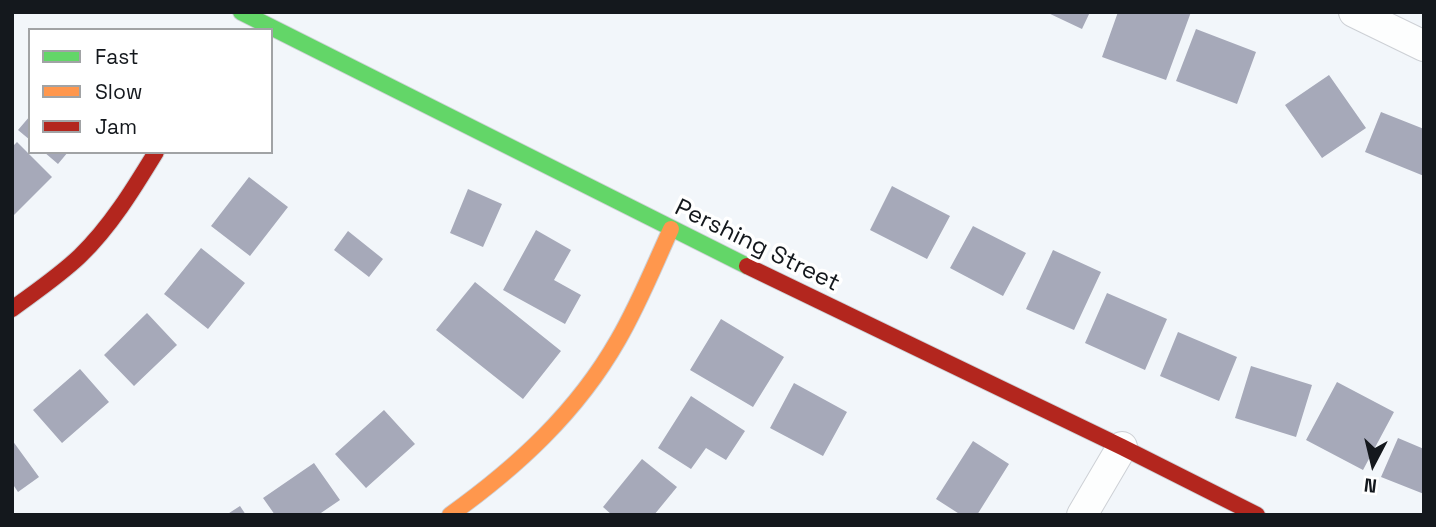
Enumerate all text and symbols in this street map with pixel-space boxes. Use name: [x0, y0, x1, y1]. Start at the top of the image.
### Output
legend: [28, 28, 273, 154]
text: Fast: [95, 43, 139, 70]
text: Slow: [95, 78, 143, 105]
text: Jam: [95, 113, 137, 140]
street label: Pershing Street: [670, 194, 844, 298]
north arrow: [1338, 429, 1408, 499]
text: N: [1363, 472, 1378, 499]

